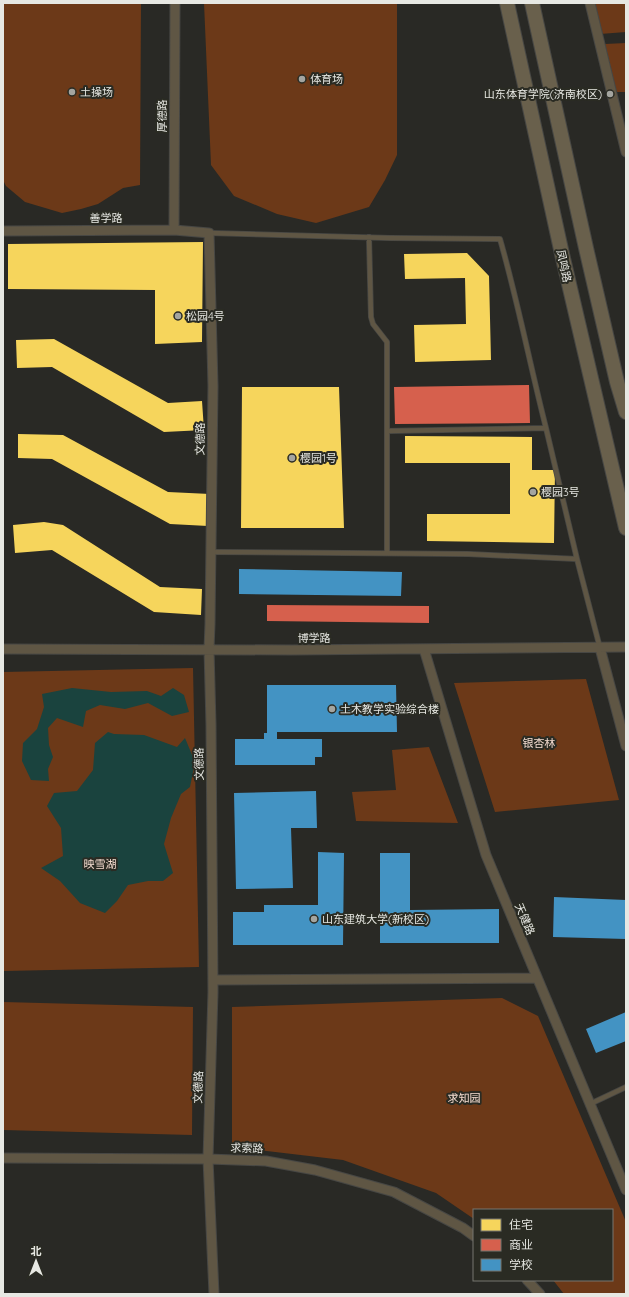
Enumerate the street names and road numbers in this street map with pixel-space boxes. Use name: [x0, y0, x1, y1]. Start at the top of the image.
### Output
street label: 厚德路: [155, 100, 169, 133]
street label: 善学路: [90, 211, 123, 225]
street label: 凤鸣路: [553, 248, 575, 284]
street label: 文德路: [193, 422, 207, 456]
street label: 博学路: [298, 631, 331, 645]
street label: 文德路: [192, 747, 206, 781]
street label: 天健路: [512, 901, 538, 937]
street label: 文德路: [190, 1070, 206, 1104]
street label: 求索路: [230, 1140, 264, 1156]

